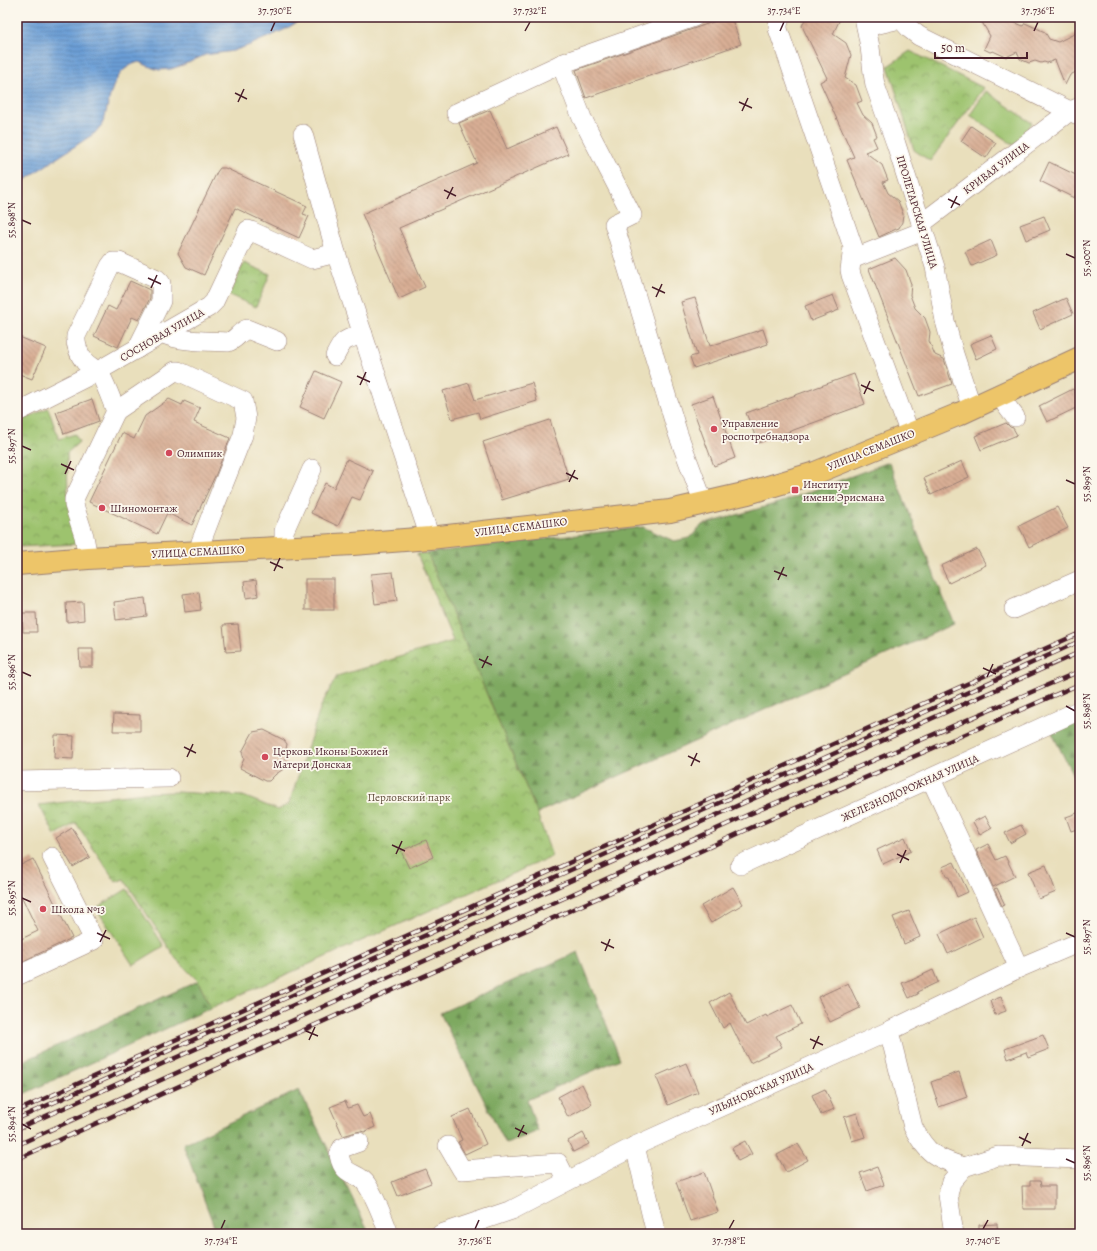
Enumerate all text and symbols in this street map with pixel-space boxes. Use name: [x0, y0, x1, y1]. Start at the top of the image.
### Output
text: 37.730°E: [258, 4, 292, 17]
text: 37.732°E: [513, 4, 547, 17]
text: 37.734°E: [767, 4, 801, 17]
text: 37.736°E: [1021, 4, 1055, 17]
scale bar: [935, 34, 1027, 60]
text: 50 m: [941, 40, 965, 56]
street label: КРИВАЯ УЛИЦА: [960, 138, 1032, 198]
street label: ПРОЛЕТАРСКАЯ УЛИЦА: [893, 154, 942, 271]
text: 55.898°N: [5, 202, 18, 238]
text: 55.900°N: [1080, 239, 1093, 277]
street label: СОСНОВАЯ УЛИЦА: [117, 305, 207, 365]
place label: Управление роспотребнадзора: [722, 416, 810, 444]
marker: Управление роспотребнадзора: [709, 424, 719, 434]
street label: УЛИЦА СЕМАШКО: [825, 425, 917, 474]
text: 55.897°N: [5, 428, 18, 464]
place label: Олимпик: [177, 446, 223, 461]
marker: Олимпик: [164, 448, 174, 458]
text: 55.899°N: [1080, 466, 1093, 502]
place label: Институт имени Эрисмана: [803, 477, 885, 505]
marker: Институт имени Эрисмана: [790, 485, 800, 495]
place label: Шиномонтаж: [110, 501, 178, 516]
marker: Шиномонтаж: [97, 503, 107, 513]
street label: УЛИЦА СЕМАШКО: [474, 514, 568, 540]
street label: УЛИЦА СЕМАШКО: [151, 542, 245, 562]
text: 55.896°N: [5, 654, 18, 690]
text: 55.898°N: [1080, 693, 1093, 729]
place label: Церковь Иконы Божией Матери Донская: [273, 744, 388, 772]
street label: ЖЕЛЕЗНОДОРОЖНАЯ УЛИЦА: [839, 751, 982, 825]
marker: Церковь Иконы Божией Матери Донская: [260, 752, 270, 762]
park label: Перловский парк: [367, 790, 451, 805]
text: 55.895°N: [5, 880, 18, 916]
place label: Школа №13: [51, 902, 105, 917]
marker: Школа №13: [38, 904, 48, 914]
text: 55.897°N: [1080, 919, 1093, 955]
street label: УЛЬЯНОВСКАЯ УЛИЦА: [706, 1059, 816, 1119]
text: 55.894°N: [5, 1106, 18, 1142]
text: 55.896°N: [1080, 1145, 1093, 1181]
text: 37.734°E: [204, 1234, 238, 1247]
text: 37.736°E: [458, 1234, 492, 1247]
text: 37.738°E: [712, 1234, 746, 1247]
text: 37.740°E: [966, 1234, 1000, 1247]

